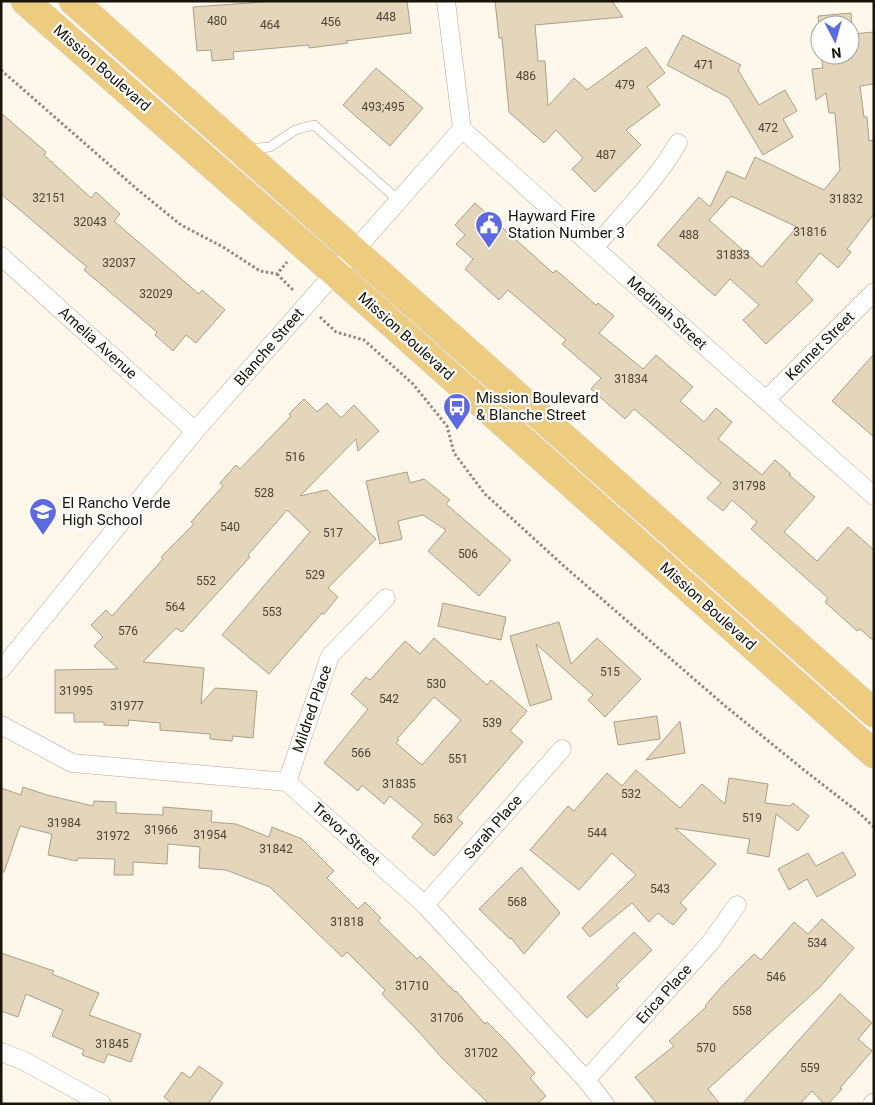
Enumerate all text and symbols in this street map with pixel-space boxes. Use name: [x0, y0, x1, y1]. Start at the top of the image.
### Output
house number: 448: [376, 10, 396, 24]
house number: 480: [207, 14, 227, 28]
house number: 456: [321, 15, 341, 29]
north arrow: [810, 15, 860, 65]
house number: 464: [260, 18, 280, 32]
street label: Mission Boulevard: [50, 21, 154, 115]
text: N: [831, 44, 842, 61]
house number: 471: [694, 58, 714, 72]
house number: 486: [516, 69, 536, 83]
house number: 479: [615, 78, 635, 92]
house number: 493;495: [361, 100, 405, 114]
house number: 472: [758, 121, 778, 135]
house number: 487: [596, 148, 616, 162]
house number: 32151: [32, 191, 66, 205]
house number: 31832: [829, 192, 863, 206]
place label: Hayward Fire Station Number 3: [508, 207, 625, 242]
public building icon: Hayward Fire Station Number 3: [474, 210, 504, 249]
house number: 32043: [73, 215, 107, 229]
house number: 31816: [793, 225, 827, 239]
house number: 488: [679, 228, 699, 242]
house number: 31833: [716, 248, 750, 262]
house number: 32037: [102, 256, 136, 270]
street label: Medinah Street: [623, 272, 711, 354]
house number: 32029: [139, 287, 173, 301]
street label: Mission Boulevard: [354, 288, 458, 384]
street label: Amelia Avenue: [55, 303, 141, 383]
street label: Blanche Street: [230, 304, 308, 389]
street label: Kennet Street: [782, 308, 858, 384]
house number: 31834: [614, 372, 648, 386]
place label: Mission Boulevard & Blanche Street: [476, 389, 599, 424]
bus stop icon: Mission Boulevard & Blanche Street: [442, 392, 472, 431]
house number: 516: [285, 450, 305, 464]
house number: 31798: [732, 479, 766, 493]
house number: 528: [254, 486, 274, 500]
place label: El Rancho Verde High School: [62, 494, 171, 529]
school or university icon: El Rancho Verde High School: [28, 497, 58, 536]
house number: 540: [220, 520, 240, 534]
house number: 517: [323, 526, 343, 540]
house number: 506: [458, 547, 478, 561]
street label: Mission Boulevard: [656, 558, 760, 654]
house number: 529: [305, 568, 325, 582]
house number: 552: [196, 574, 216, 588]
house number: 564: [165, 600, 185, 614]
house number: 553: [262, 605, 282, 619]
house number: 576: [118, 624, 138, 638]
street label: Mildred Place: [289, 663, 335, 755]
house number: 515: [600, 665, 620, 679]
house number: 530: [426, 677, 446, 691]
house number: 31995: [59, 684, 93, 698]
house number: 542: [379, 692, 399, 706]
house number: 31977: [110, 699, 144, 713]
house number: 539: [482, 716, 502, 730]
house number: 566: [351, 746, 371, 760]
house number: 551: [448, 752, 468, 766]
house number: 31835: [382, 777, 416, 791]
house number: 532: [621, 787, 641, 801]
street label: Sarah Place: [460, 791, 526, 863]
street label: Trevor Street: [308, 799, 384, 869]
house number: 519: [742, 811, 762, 825]
house number: 563: [433, 812, 453, 826]
house number: 31984: [47, 816, 81, 830]
house number: 31966: [144, 823, 178, 837]
house number: 544: [587, 826, 607, 840]
house number: 31954: [193, 828, 227, 842]
house number: 31972: [96, 829, 130, 843]
house number: 31842: [259, 842, 293, 856]
house number: 543: [650, 882, 670, 896]
house number: 568: [507, 895, 527, 909]
house number: 31818: [330, 915, 364, 929]
house number: 534: [807, 936, 827, 950]
street label: Erica Place: [633, 960, 695, 1028]
house number: 546: [766, 970, 786, 984]
house number: 31710: [395, 979, 429, 993]
house number: 558: [732, 1004, 752, 1018]
house number: 31706: [430, 1011, 464, 1025]
house number: 31845: [95, 1037, 129, 1051]
house number: 570: [696, 1041, 716, 1055]
house number: 31702: [464, 1046, 498, 1060]
house number: 559: [800, 1061, 820, 1075]

